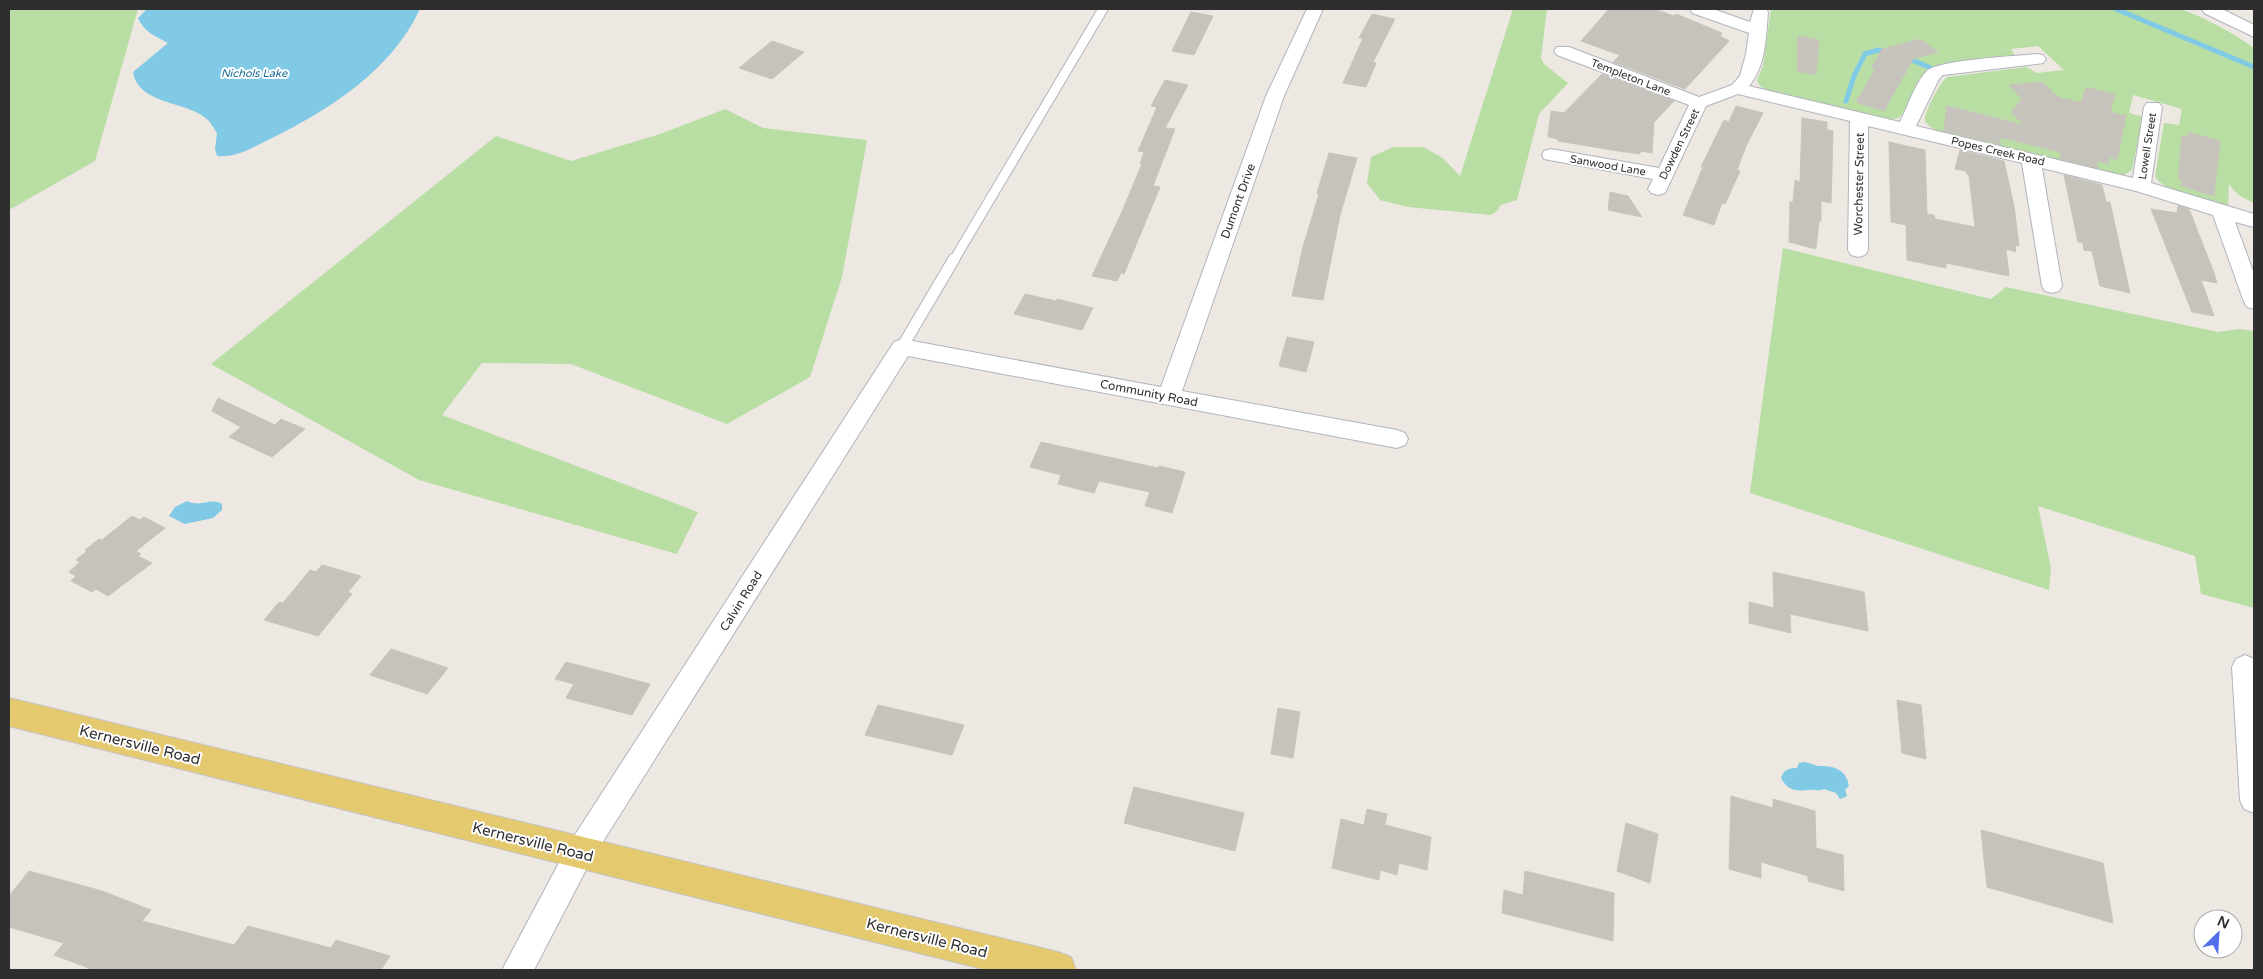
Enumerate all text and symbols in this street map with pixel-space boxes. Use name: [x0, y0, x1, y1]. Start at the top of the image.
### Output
street label: Templeton Lane: [1589, 56, 1672, 99]
water label: Nichols Lake: [221, 67, 288, 80]
street label: Dowden Street: [1657, 107, 1702, 182]
street label: Lowell Street: [2136, 112, 2159, 180]
street label: Worchester Street: [1851, 132, 1867, 236]
street label: Popes Creek Road: [1950, 134, 2046, 169]
street label: Sanwood Lane: [1569, 152, 1647, 179]
street label: Dumont Drive: [1218, 161, 1258, 240]
street label: Community Road: [1099, 377, 1199, 409]
street label: Calvin Road: [717, 568, 765, 634]
street label: Kernersville Road: [78, 721, 202, 769]
street label: Kernersville Road: [471, 818, 595, 866]
north arrow: [2193, 909, 2243, 959]
text: N: [2215, 913, 2232, 933]
street label: Kernersville Road: [865, 914, 989, 962]

